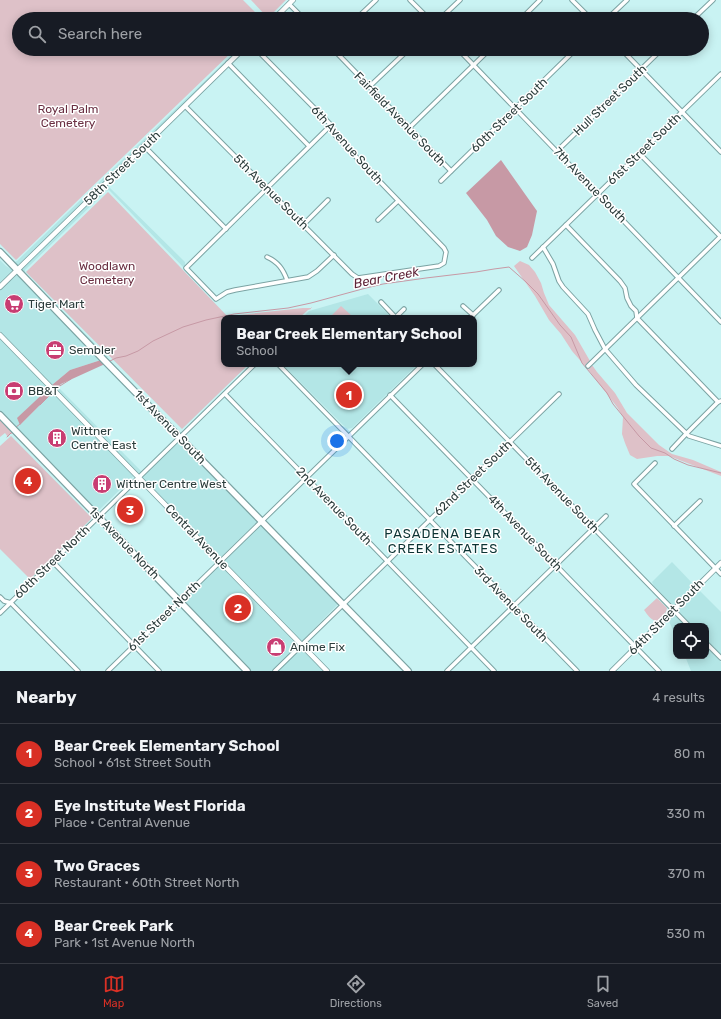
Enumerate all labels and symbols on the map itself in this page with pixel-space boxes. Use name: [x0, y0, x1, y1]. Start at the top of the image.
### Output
street label: Hull Street South: [571, 62, 649, 138]
street label: Fairfield Avenue South: [351, 69, 449, 169]
street label: 60th Street South: [468, 75, 550, 155]
park label: Royal Palm Cemetery: [37, 102, 99, 130]
street label: 6th Avenue South: [308, 103, 386, 187]
street label: 61st Street South: [604, 110, 684, 188]
street label: 58th Street South: [81, 128, 163, 208]
street label: 7th Avenue South: [550, 144, 630, 226]
street label: 5th Avenue South: [231, 152, 311, 232]
park label: Woodlawn Cemetery: [79, 259, 135, 287]
water label: Bear Creek: [352, 264, 420, 291]
supermarket icon: Tiger Mart: [3, 293, 25, 315]
place label: Tiger Mart: [28, 297, 85, 311]
office icon: Sembler: [44, 339, 66, 361]
place label: Sembler: [69, 343, 116, 357]
bank icon: BB&T: [3, 380, 25, 402]
pin: 1: [336, 380, 362, 410]
place label: BB&T: [28, 384, 59, 398]
street label: 1st Avenue South: [131, 387, 209, 467]
place label: Wittner Centre East: [71, 424, 137, 452]
building icon: Wittner Centre East: [46, 427, 68, 449]
your location: [327, 431, 347, 451]
street label: 62nd Street South: [431, 437, 515, 519]
street label: 5th Avenue South: [522, 454, 602, 536]
street label: 2nd Avenue South: [293, 464, 375, 548]
pin: 4: [15, 466, 41, 496]
building icon: Wittner Centre West: [91, 473, 113, 495]
place label: Wittner Centre West: [116, 477, 227, 491]
street label: 4th Avenue South: [485, 492, 565, 574]
pin: 3: [117, 495, 143, 525]
street label: Central Avenue: [162, 501, 232, 573]
street label: 1st Avenue North: [86, 504, 162, 582]
street label: 60th Street North: [11, 523, 93, 601]
district label: PASADENA BEAR CREEK ESTATES: [384, 526, 502, 556]
street label: 3rd Avenue South: [471, 563, 551, 645]
street label: 64th Street South: [625, 576, 707, 658]
street label: 61st Street North: [125, 578, 203, 654]
pin: 2: [225, 593, 251, 623]
shop icon: Anime Fix: [265, 636, 287, 658]
place label: Anime Fix: [290, 640, 345, 654]

